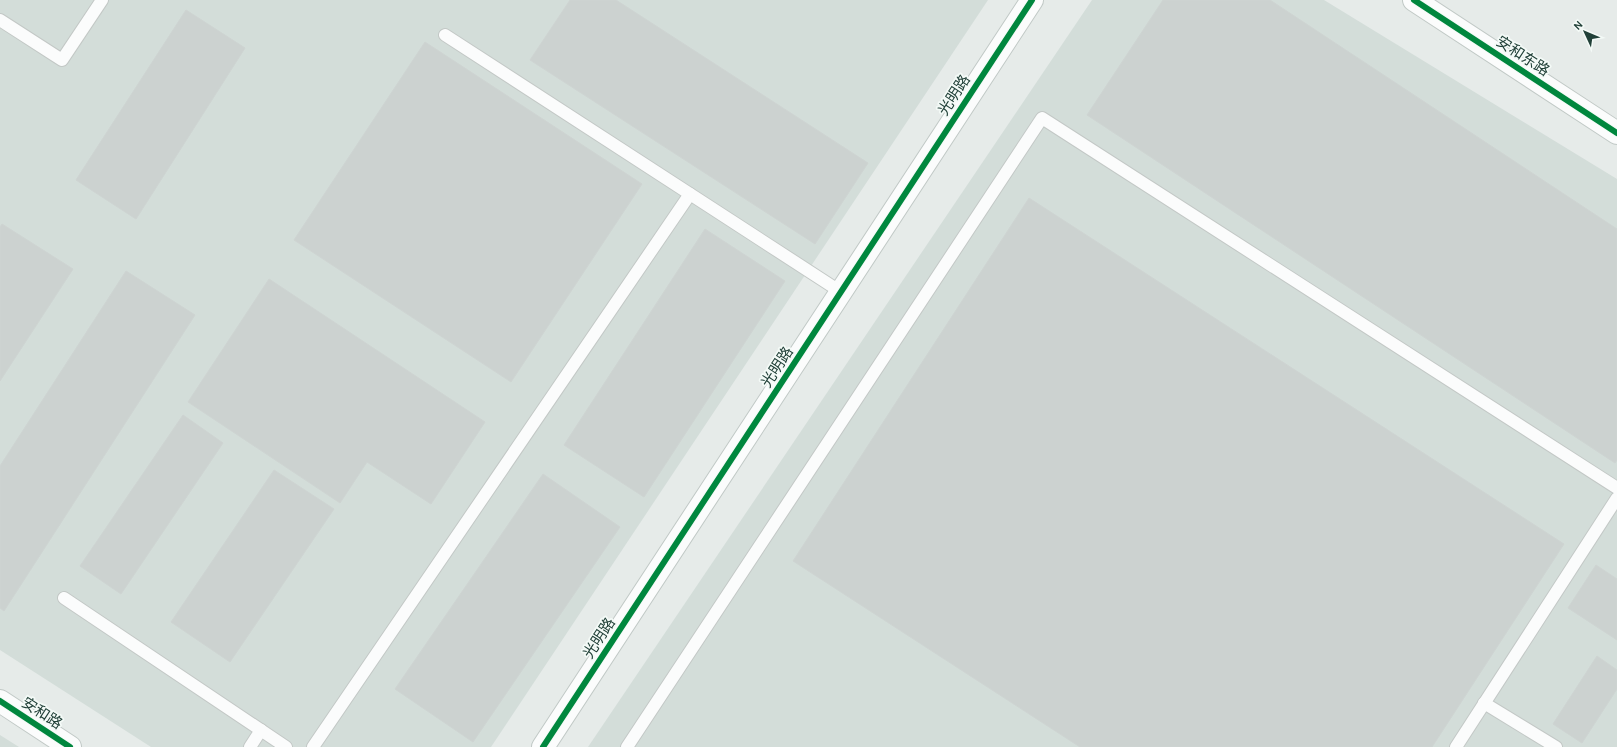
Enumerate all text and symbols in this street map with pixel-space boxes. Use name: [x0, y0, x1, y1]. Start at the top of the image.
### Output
north arrow: [1565, 12, 1605, 52]
text: N: [1571, 18, 1586, 33]
street label: 安和东路: [1493, 32, 1553, 80]
street label: 光明路: [934, 71, 974, 119]
street label: 光明路: [757, 343, 797, 391]
street label: 光明路: [579, 614, 619, 662]
street label: 安和路: [18, 693, 66, 733]

